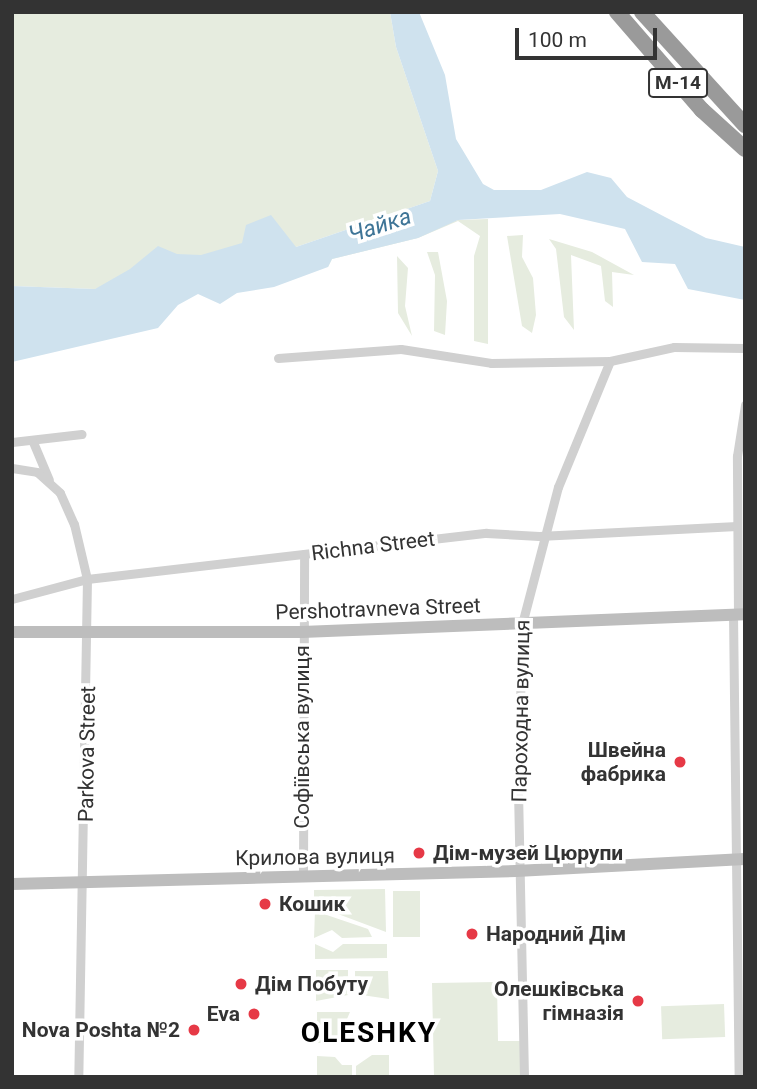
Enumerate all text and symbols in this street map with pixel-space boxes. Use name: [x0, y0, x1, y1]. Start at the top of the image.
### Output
scale bar: [519, 14, 661, 58]
text: 100 m: [528, 28, 587, 52]
road number: М-14: [646, 68, 710, 99]
water label: Чайка: [345, 203, 415, 249]
street label: Richna Street: [310, 526, 436, 566]
street label: Pershotravneva Street: [275, 593, 481, 625]
street label: Пароходна вулиця: [507, 619, 535, 803]
street label: Софіївська вулиця: [289, 645, 315, 829]
street label: Parkova Street: [73, 686, 101, 822]
place label: Швейна фабрика: [581, 737, 666, 787]
marker: Швейна фабрика: [672, 754, 688, 770]
place label: Дім-музей Цюрупи: [433, 840, 623, 866]
street label: Крилова вулиця: [235, 843, 395, 871]
marker: Дім-музей Цюрупи: [411, 845, 427, 861]
place label: Кошик: [279, 891, 345, 917]
marker: Кошик: [257, 896, 273, 912]
place label: Народний Дім: [486, 921, 626, 947]
marker: Народний Дім: [464, 926, 480, 942]
place label: Дім Побуту: [255, 971, 368, 997]
marker: Дім Побуту: [233, 976, 249, 992]
place label: Олешківська гімназія: [494, 976, 624, 1026]
marker: Олешківська гімназія: [630, 993, 646, 1009]
place label: Eva: [207, 1001, 240, 1027]
marker: Eva: [246, 1006, 262, 1022]
district label: OLESHKY: [302, 1016, 436, 1050]
place label: Nova Poshta №2: [22, 1017, 180, 1043]
marker: Nova Poshta №2: [186, 1022, 202, 1038]

